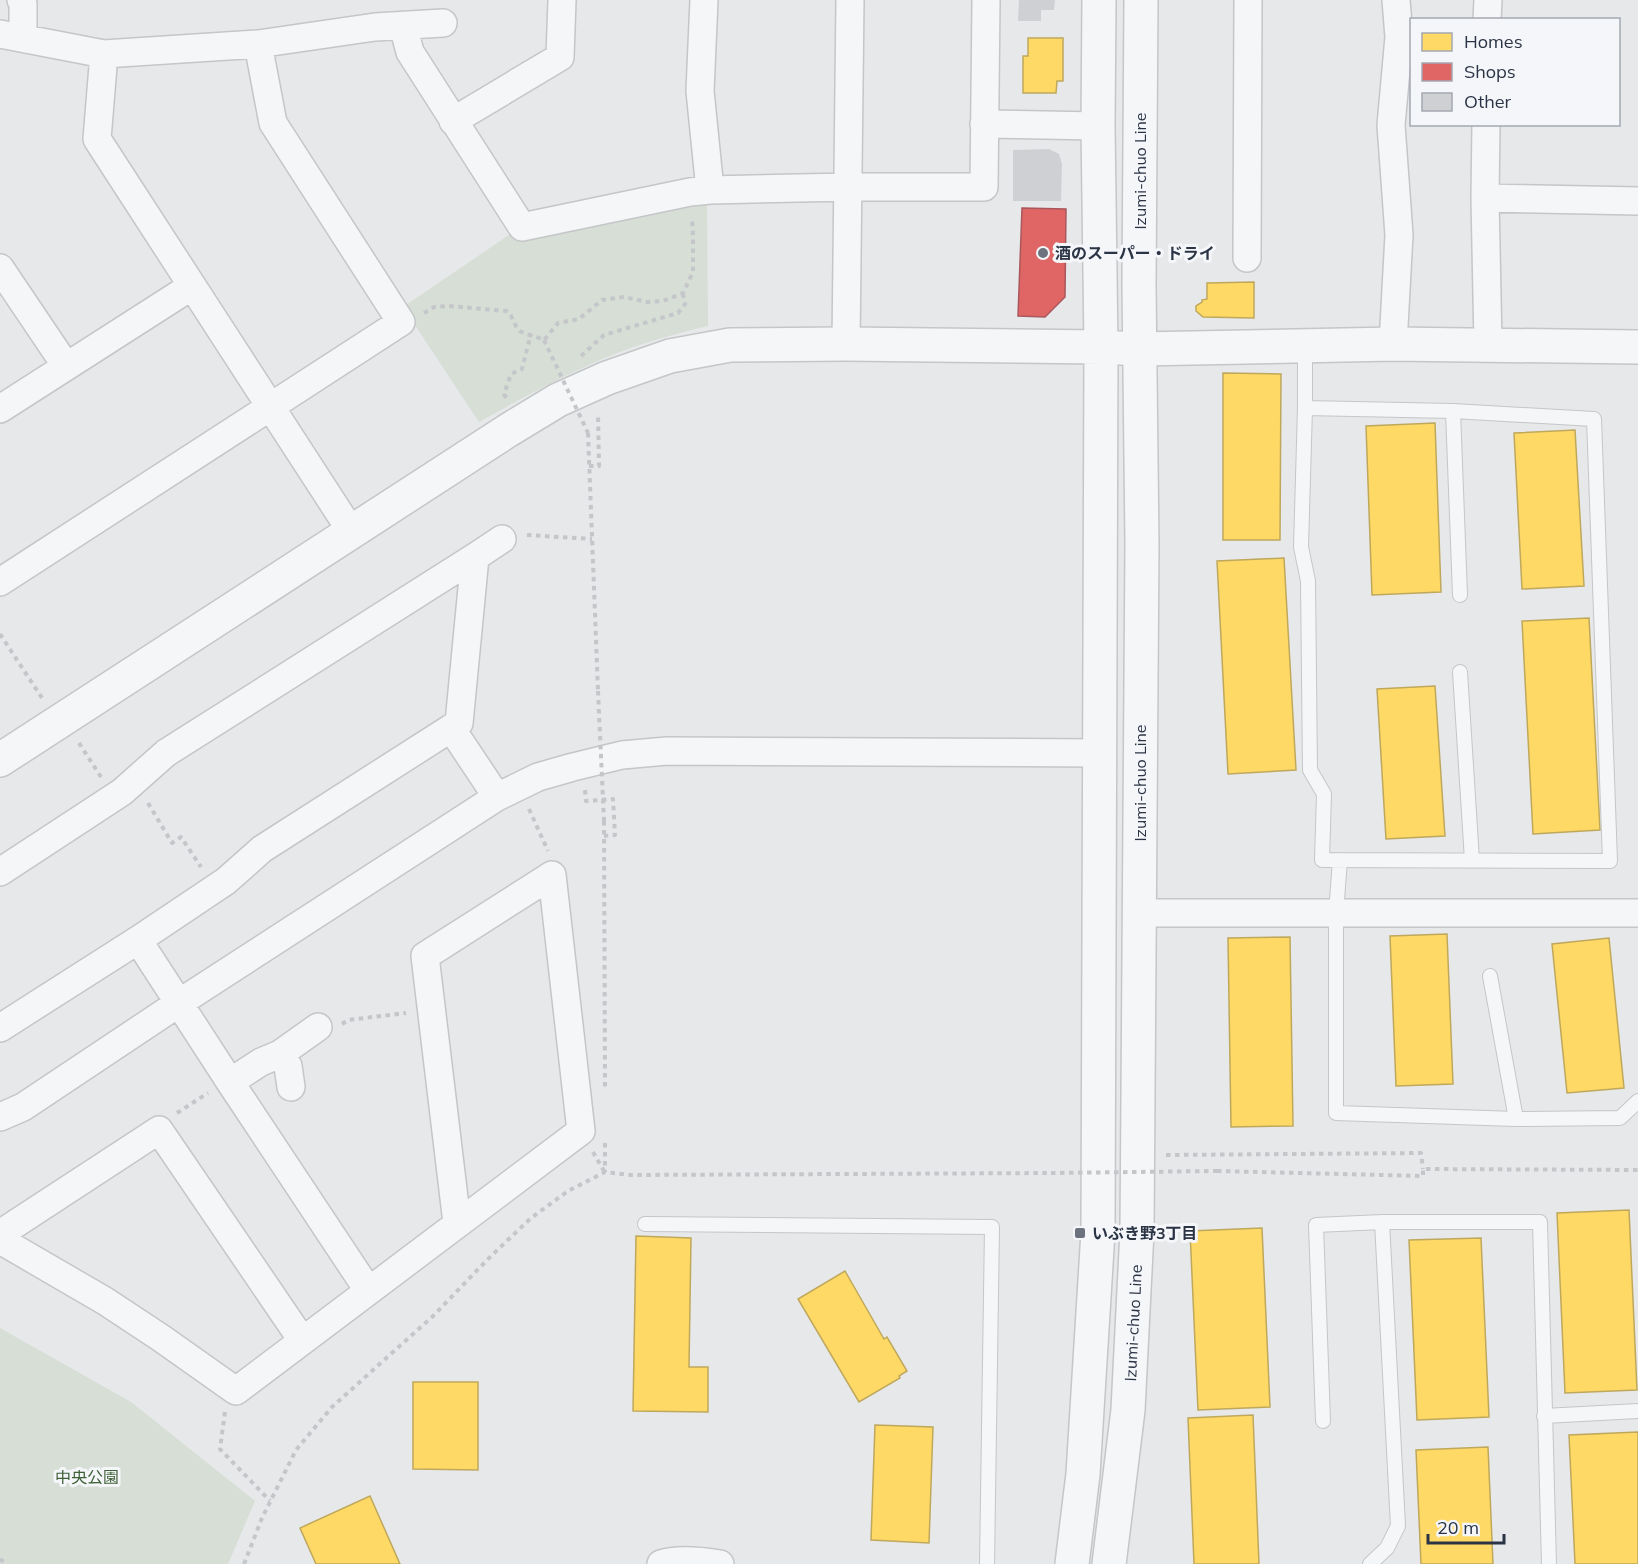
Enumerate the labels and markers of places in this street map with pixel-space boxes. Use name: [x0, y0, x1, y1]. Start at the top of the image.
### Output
place label: 酒のスーパー・ドライ: [1055, 243, 1215, 263]
marker: 酒のスーパー・ドライ: [1036, 246, 1050, 260]
place label: いぶき野3丁目: [1092, 1223, 1198, 1243]
marker: いぶき野3丁目: [1073, 1226, 1087, 1240]

